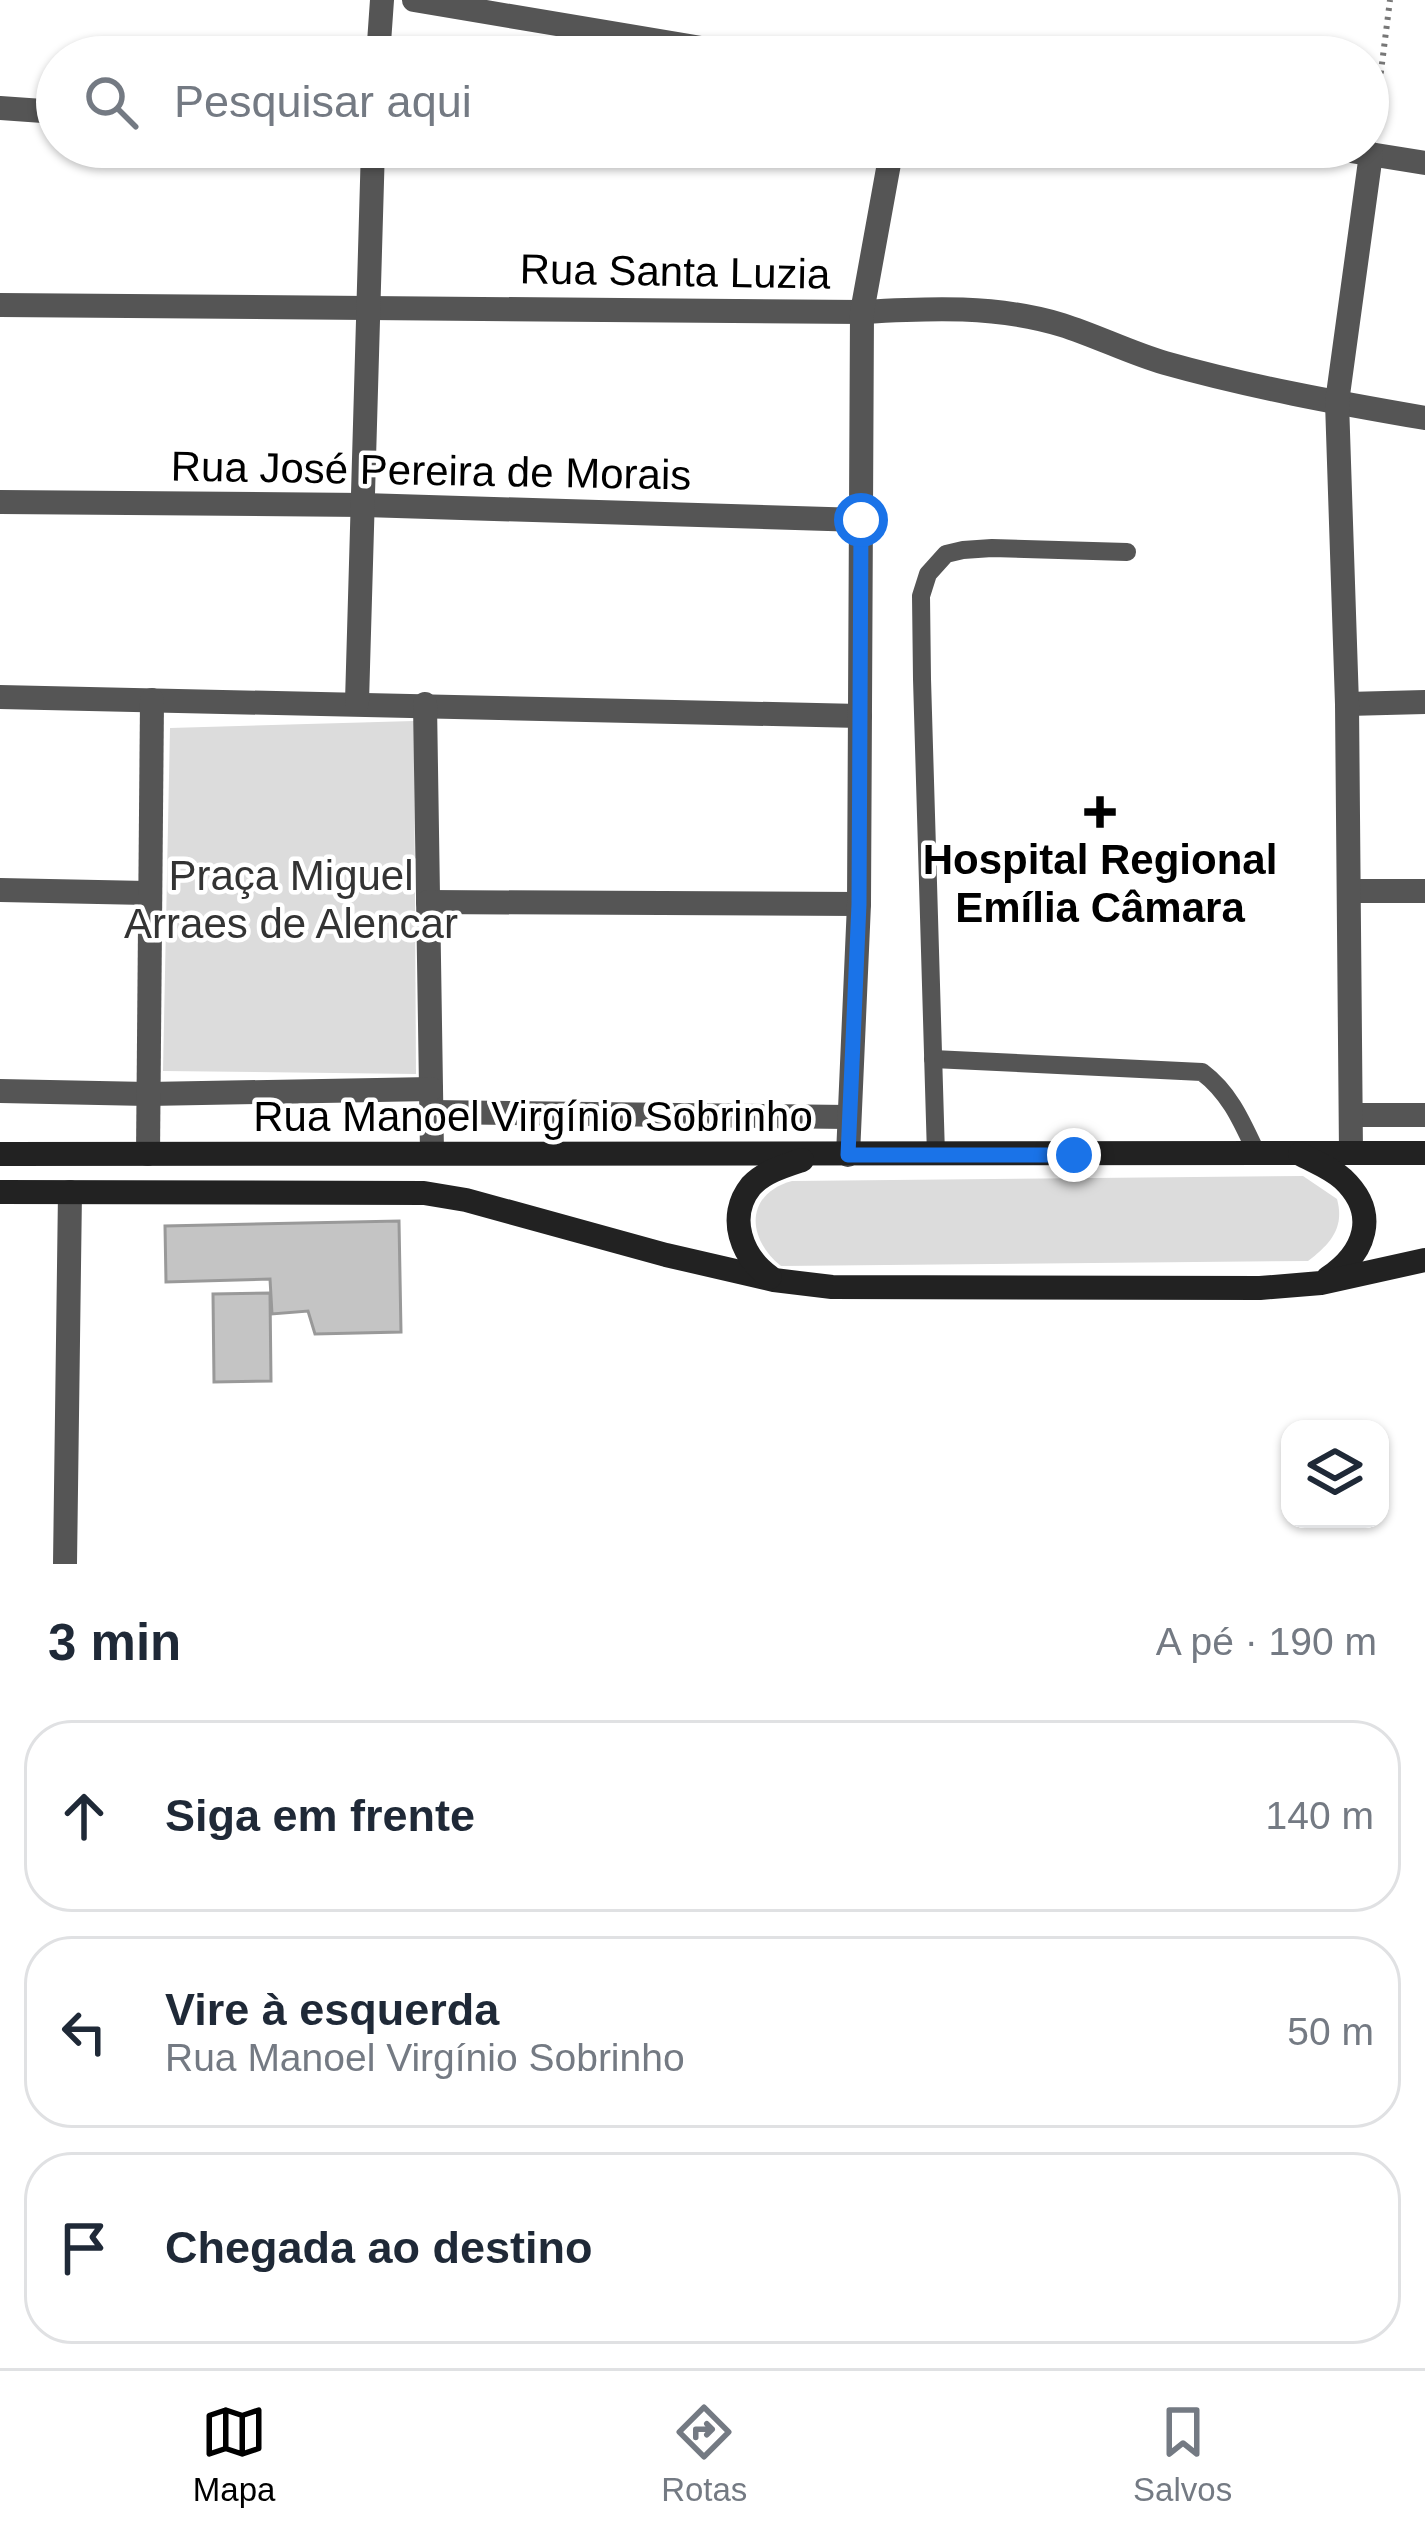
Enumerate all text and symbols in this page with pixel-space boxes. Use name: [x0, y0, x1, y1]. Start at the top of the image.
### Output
search box: [36, 36, 1389, 168]
icon: search: [78, 69, 144, 135]
text: Pesquisar aqui: [174, 76, 472, 127]
street label: Rua Santa Luzia: [519, 245, 831, 298]
street label: Rua José Pereira de Morais: [170, 442, 692, 499]
route start: [834, 493, 888, 547]
marker: Hospital Regional Emília Câmara: [1084, 796, 1116, 828]
place label: Hospital Regional Emília Câmara: [923, 836, 1277, 931]
park label: Praça Miguel Arraes de Alencar: [124, 852, 458, 947]
street label: Rua Manoel Virgínio Sobrinho: [253, 1093, 813, 1140]
route end: [1047, 1128, 1101, 1182]
map controls: [1281, 1420, 1389, 1528]
button: layers: [1281, 1420, 1389, 1528]
text: 3 min: [48, 1614, 181, 1671]
text: A pé · 190 m: [1156, 1620, 1377, 1663]
icon: ahead: [51, 1783, 117, 1849]
text: Siga em frente: [165, 1790, 475, 1841]
text: 140 m: [1266, 1794, 1374, 1837]
text: Vire à esquerda: [165, 1984, 499, 2035]
icon: left: [51, 1999, 117, 2065]
text: 50 m: [1287, 2010, 1374, 2053]
text: Rua Manoel Virgínio Sobrinho: [165, 2036, 685, 2079]
icon: arrive: [51, 2215, 117, 2281]
text: Chegada ao destino: [165, 2222, 593, 2273]
tab: Mapa: [193, 2399, 275, 2509]
tab: Rotas: [661, 2399, 747, 2509]
tab: Salvos: [1133, 2399, 1232, 2509]

